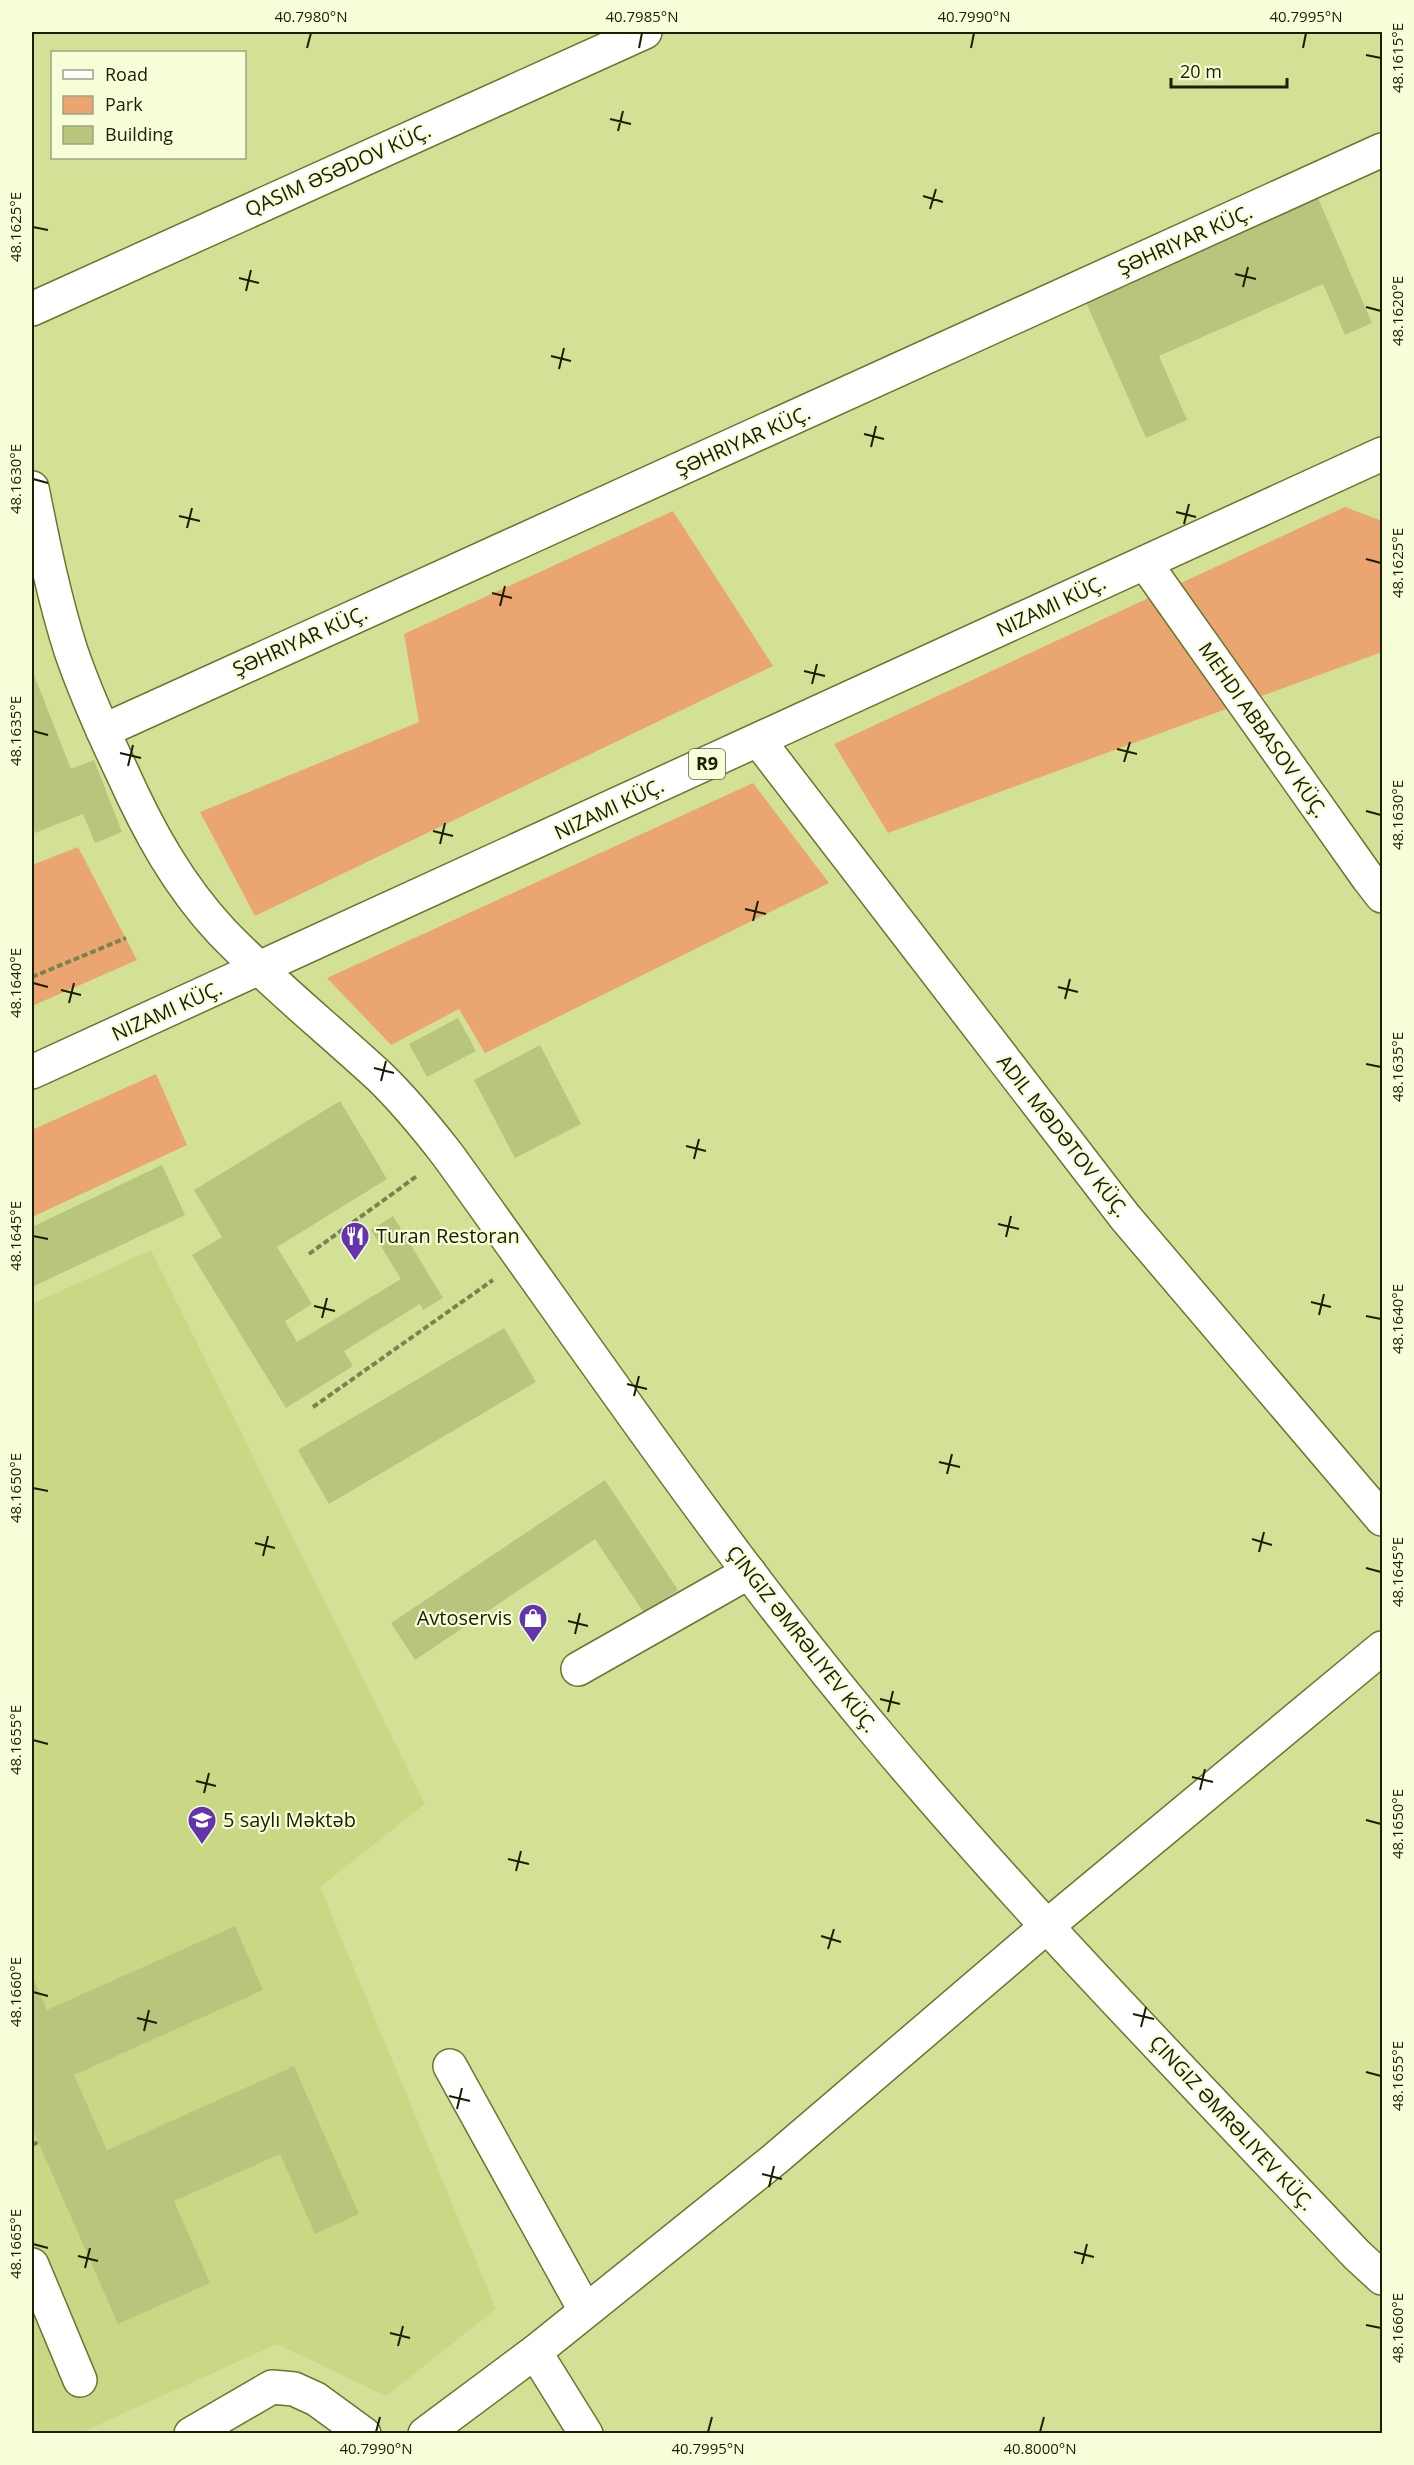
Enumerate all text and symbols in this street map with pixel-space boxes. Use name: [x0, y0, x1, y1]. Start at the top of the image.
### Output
text: 40.7980°N: [274, 6, 348, 26]
text: 40.7985°N: [605, 6, 679, 26]
text: 40.7990°N: [937, 6, 1011, 26]
text: 40.7995°N: [1269, 6, 1343, 26]
text: 48.1615°E: [1387, 23, 1407, 93]
legend: [51, 51, 246, 159]
scale bar: [1171, 51, 1286, 89]
text: 20 m: [1180, 59, 1222, 83]
text: Road: [105, 62, 148, 86]
text: Park: [105, 92, 143, 116]
street label: QASIM ƏSƏDOV KÜÇ.: [241, 116, 435, 223]
text: Building: [105, 122, 173, 146]
text: 48.1625°E: [5, 192, 25, 262]
street label: ŞƏHRIYAR KÜÇ.: [1113, 198, 1256, 281]
text: 48.1620°E: [1387, 276, 1407, 346]
street label: ŞƏHRIYAR KÜÇ.: [671, 399, 814, 482]
text: 48.1630°E: [5, 444, 25, 514]
text: 48.1625°E: [1387, 528, 1407, 598]
street label: NIZAMI KÜÇ.: [992, 568, 1110, 643]
street label: ŞƏHRIYAR KÜÇ.: [228, 599, 371, 682]
street label: MEHDI ABBASOV KÜÇ.: [1193, 637, 1334, 823]
text: 48.1635°E: [5, 696, 25, 766]
road number: R9: [689, 749, 725, 779]
street label: NIZAMI KÜÇ.: [550, 771, 668, 846]
text: 48.1630°E: [1387, 780, 1407, 850]
text: 48.1640°E: [5, 948, 25, 1018]
street label: NIZAMI KÜÇ.: [107, 974, 226, 1047]
text: 48.1635°E: [1387, 1032, 1407, 1102]
street label: ADIL MƏDƏTOV KÜÇ.: [991, 1049, 1135, 1223]
text: 48.1645°E: [5, 1201, 25, 1271]
restaurant icon: Turan Restoran: [339, 1220, 371, 1262]
place label: Turan Restoran: [376, 1222, 520, 1249]
text: 48.1640°E: [1387, 1284, 1407, 1354]
text: 48.1650°E: [5, 1453, 25, 1523]
text: 48.1645°E: [1387, 1537, 1407, 1607]
street label: ÇINGIZ ƏMRƏLIYEV KÜÇ.: [721, 1540, 884, 1738]
shop icon: Avtoservis: [517, 1602, 549, 1644]
place label: Avtoservis: [417, 1604, 512, 1631]
text: 48.1655°E: [5, 1705, 25, 1775]
text: 48.1650°E: [1387, 1789, 1407, 1859]
school or university icon: 5 saylı Məktəb: [186, 1804, 218, 1846]
place label: 5 saylı Məktəb: [223, 1806, 356, 1833]
text: 48.1660°E: [5, 1957, 25, 2027]
street label: ÇINGIZ ƏMRƏLIYEV KÜÇ.: [1144, 2029, 1321, 2216]
text: 48.1655°E: [1387, 2041, 1407, 2111]
text: 48.1665°E: [5, 2209, 25, 2279]
text: 48.1660°E: [1387, 2293, 1407, 2363]
text: 40.7990°N: [339, 2438, 413, 2458]
text: 40.7995°N: [671, 2438, 745, 2458]
text: 40.8000°N: [1003, 2438, 1077, 2458]

